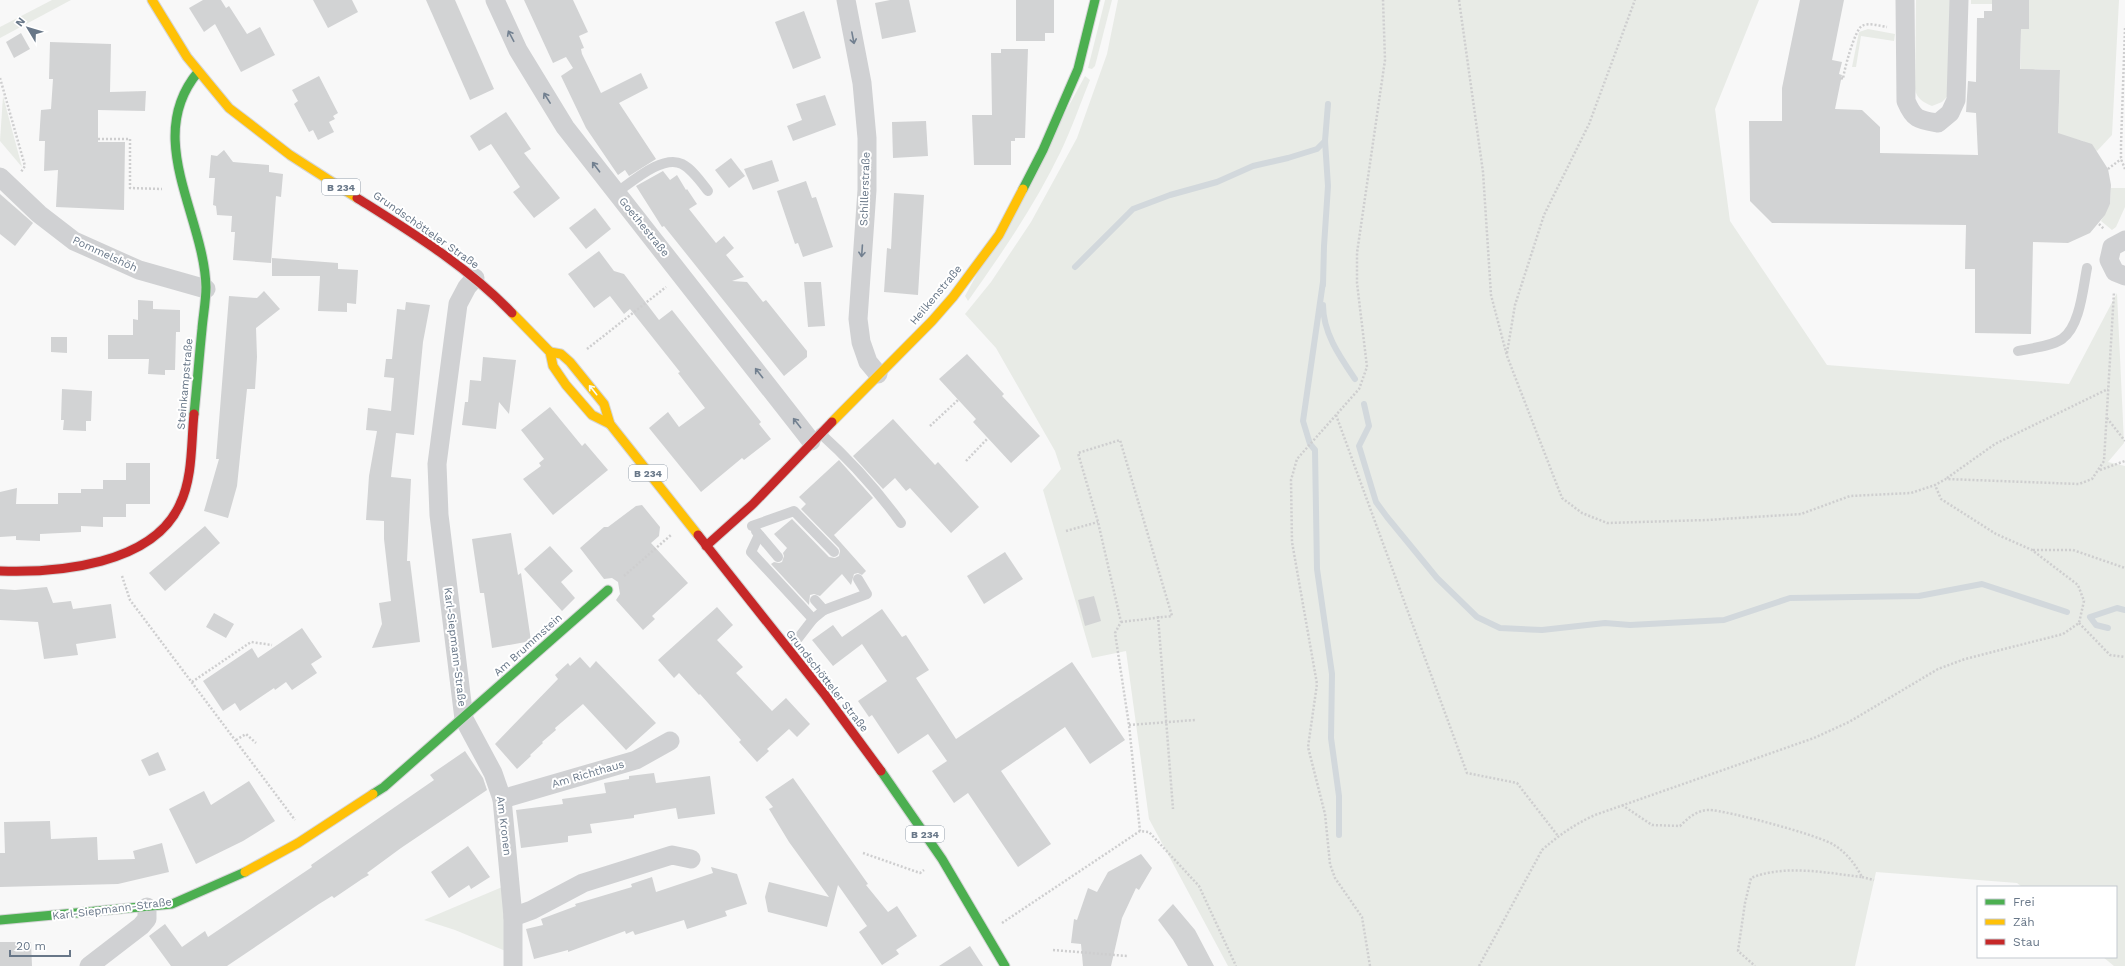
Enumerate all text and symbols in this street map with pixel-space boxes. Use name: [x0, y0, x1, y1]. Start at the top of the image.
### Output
north arrow: [8, 8, 48, 48]
text: N: [13, 15, 28, 29]
one-way arrow: [506, 30, 514, 42]
one-way arrow: [850, 31, 858, 44]
one-way arrow: [543, 92, 551, 104]
street label: Schillerstraße: [857, 152, 873, 226]
one-way arrow: [592, 162, 600, 173]
road number: B 234: [322, 179, 360, 195]
street label: Grundschötteler Straße: [371, 188, 481, 272]
street label: Goethestraße: [616, 195, 672, 259]
street label: Pommelshöh: [71, 233, 139, 275]
one-way arrow: [859, 244, 866, 257]
street label: Heilkenstraße: [907, 263, 965, 327]
street label: Steinkampstraße: [175, 338, 195, 430]
one-way arrow: [755, 368, 763, 379]
one-way arrow: [588, 385, 597, 396]
one-way arrow: [793, 417, 801, 428]
road number: B 234: [629, 465, 667, 481]
street label: Karl-Siepmann-Straße: [441, 587, 469, 707]
street label: Am Brummstein: [491, 611, 565, 679]
street label: Grundschötteler Straße: [783, 627, 871, 735]
street label: Am Richthaus: [550, 757, 626, 791]
street label: Am Kronen: [494, 796, 514, 856]
road number: B 234: [906, 826, 944, 842]
legend: [1977, 886, 2117, 958]
street label: Karl-Siepmann-Straße: [52, 895, 172, 923]
text: Frei: [2013, 895, 2035, 909]
text: Zäh: [2013, 915, 2035, 929]
scale bar: [10, 932, 70, 958]
text: Stau: [2013, 935, 2040, 949]
text: 20 m: [16, 939, 46, 953]

